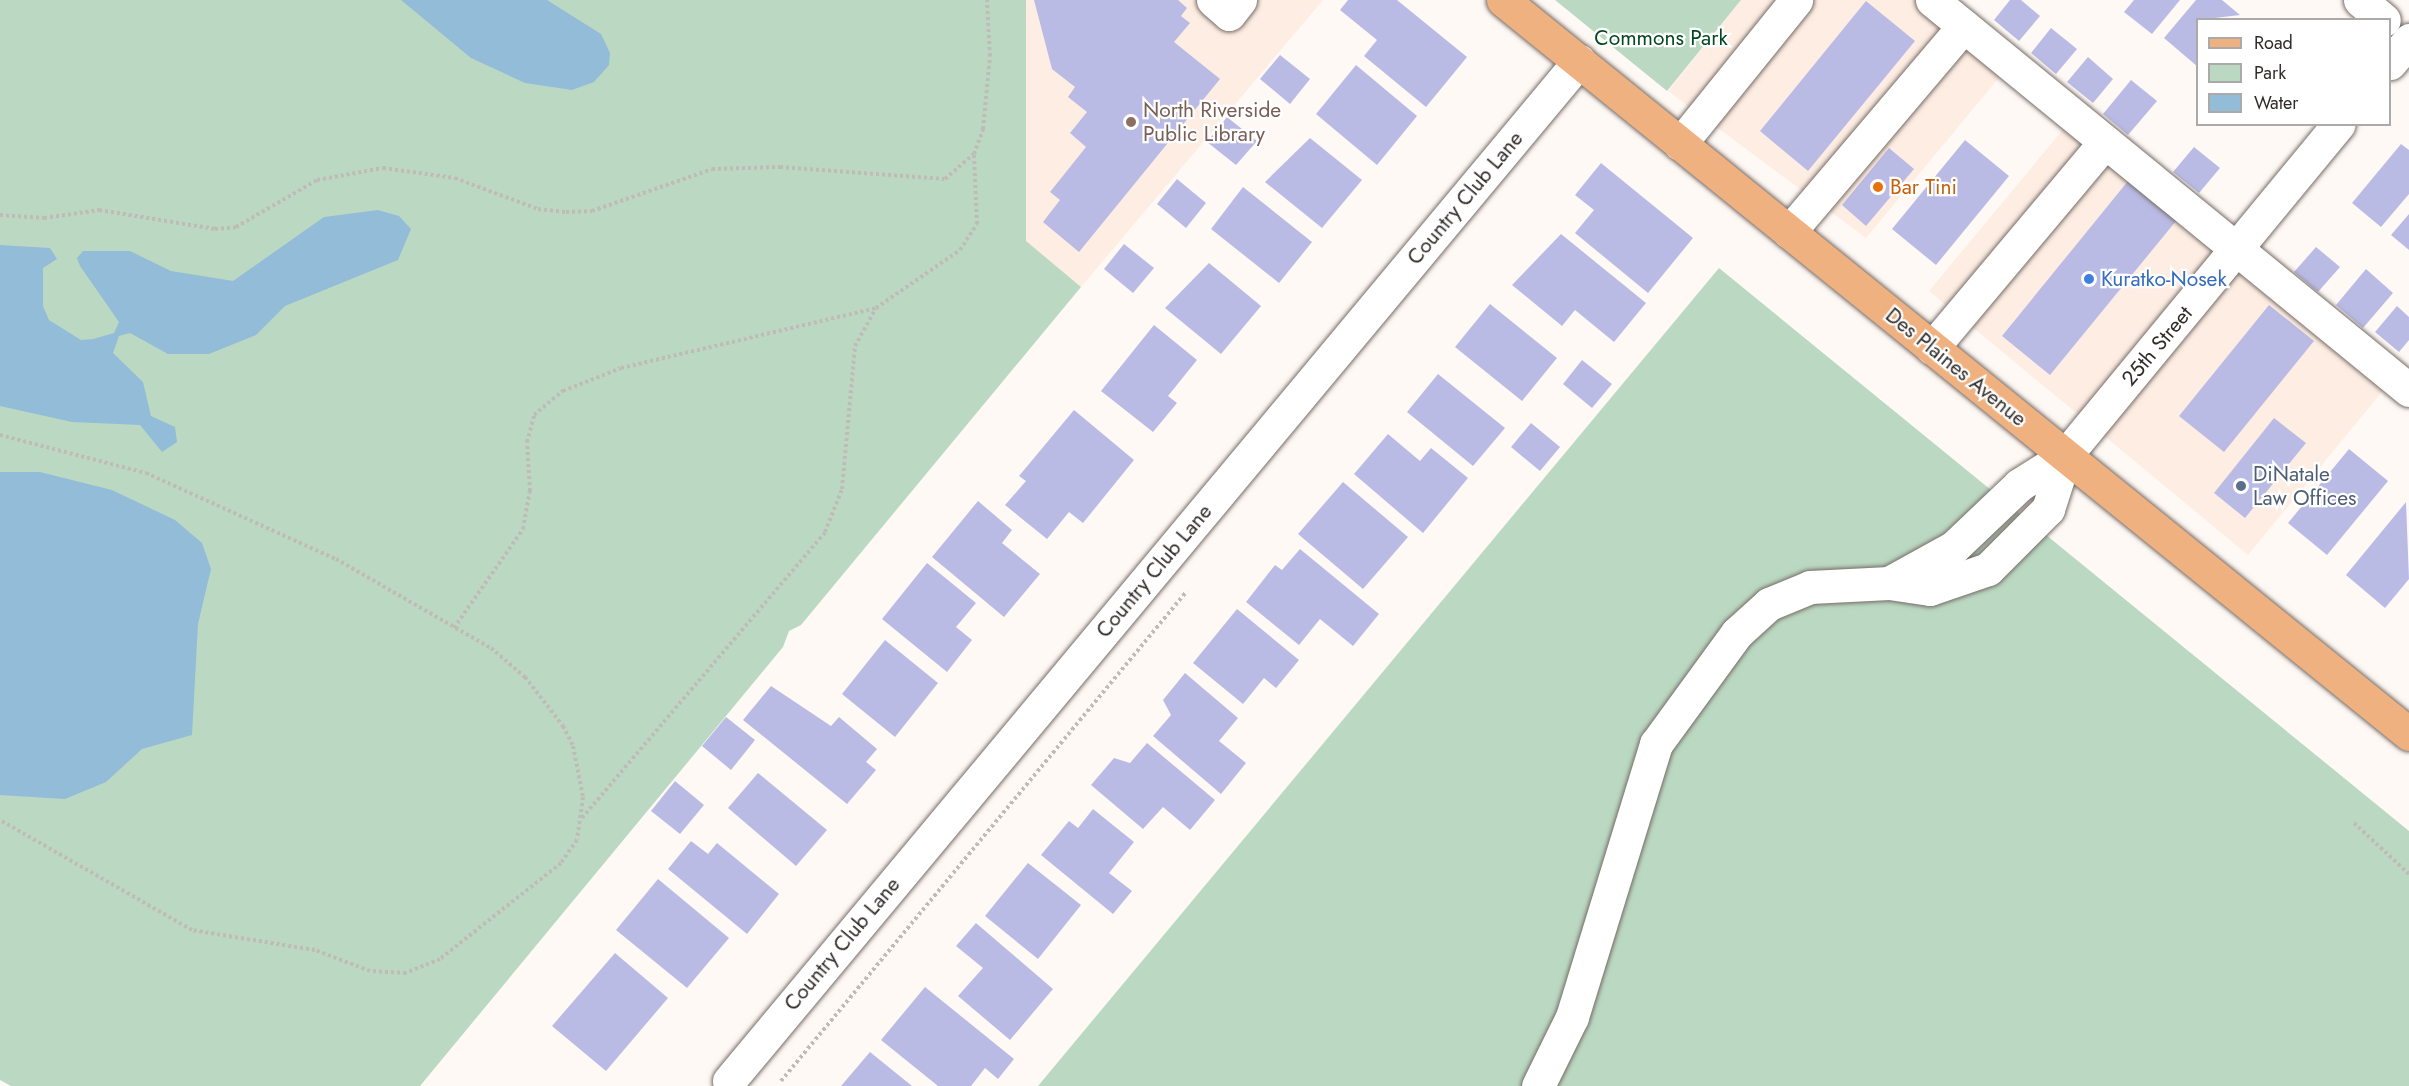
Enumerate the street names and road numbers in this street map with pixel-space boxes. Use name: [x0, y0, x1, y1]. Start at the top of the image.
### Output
street label: Country Club Lane: [1402, 126, 1528, 270]
street label: 25th Street: [2116, 301, 2198, 391]
street label: Des Plaines Avenue: [1881, 303, 2031, 431]
street label: Country Club Lane: [1091, 499, 1217, 643]
street label: Country Club Lane: [779, 872, 905, 1016]

